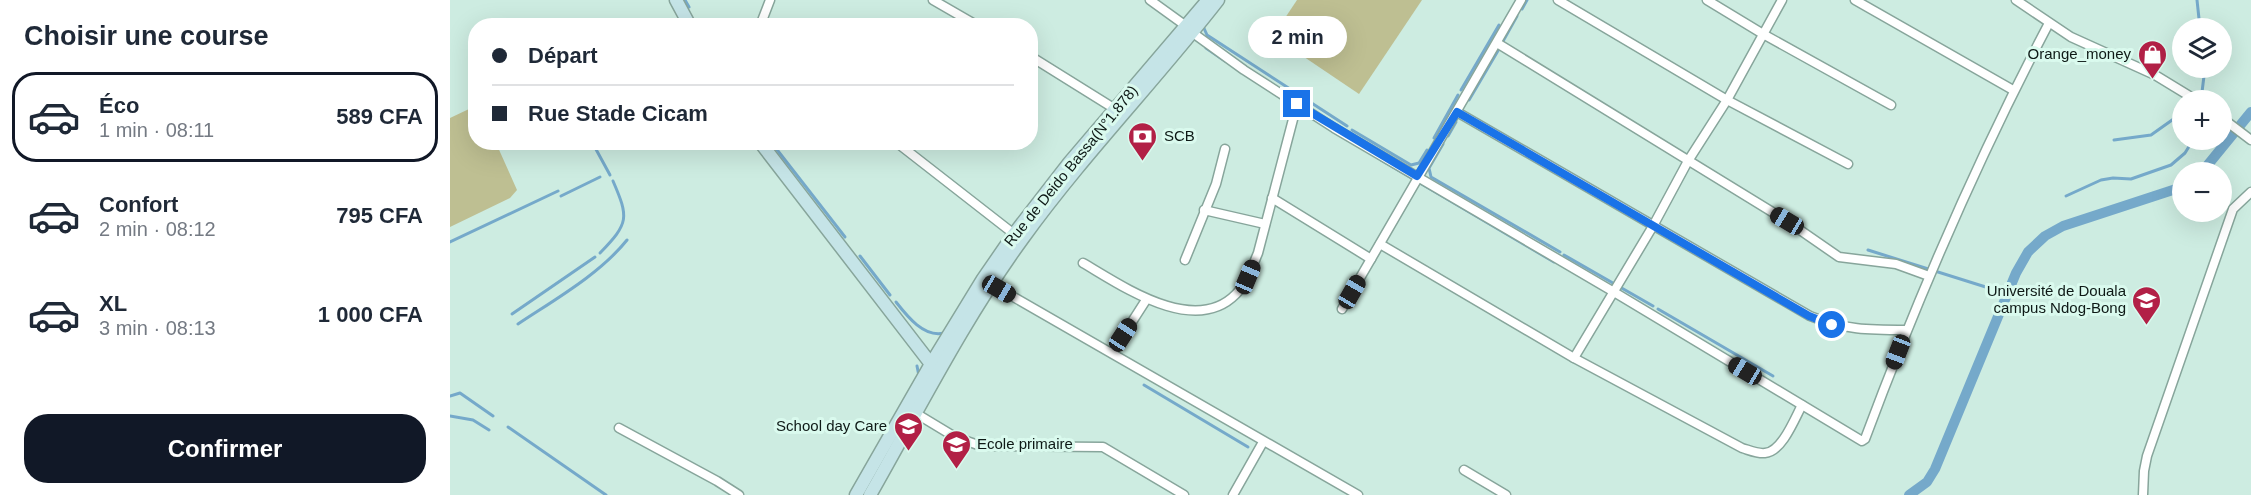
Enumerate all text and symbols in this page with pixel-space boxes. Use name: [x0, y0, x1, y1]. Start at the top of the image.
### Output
callout: 2 min: [1248, 17, 1346, 59]
map controls: [2172, 18, 2232, 222]
button: layers: [2172, 18, 2232, 78]
text: Choisir une course: [24, 21, 269, 51]
text: 2 min: [1271, 26, 1324, 48]
shop icon: Orange_money: [2136, 38, 2168, 80]
text: Départ: [528, 43, 598, 68]
place label: Orange_money: [2028, 45, 2131, 62]
street label: Rue de Deido Bassa(N°1.878): [1000, 82, 1141, 250]
icon: car: [27, 90, 81, 144]
route end: [1283, 90, 1310, 117]
button: +: [2172, 90, 2232, 150]
text: Éco: [99, 93, 139, 118]
text: Rue Stade Cicam: [528, 101, 708, 126]
text: 589 CFA: [336, 104, 423, 129]
text: 1 min · 08:11: [99, 119, 214, 141]
bank icon: SCB: [1127, 120, 1159, 162]
place label: SCB: [1164, 127, 1195, 144]
button: −: [2172, 162, 2232, 222]
icon: car: [27, 189, 81, 243]
text: Confort: [99, 192, 178, 217]
text: 795 CFA: [336, 203, 423, 228]
car: [1767, 204, 1807, 238]
text: 2 min · 08:12: [99, 218, 216, 240]
car: [1233, 257, 1263, 297]
car: [979, 272, 1019, 306]
car: [1335, 272, 1369, 312]
place label: Université de Douala campus Ndog-Bong: [1987, 282, 2127, 316]
school or university icon: Université de Douala campus Ndog-Bong: [2131, 284, 2163, 326]
icon: car: [27, 288, 81, 342]
text: XL: [99, 291, 127, 316]
text: 1 000 CFA: [318, 302, 423, 327]
route start: [1818, 311, 1845, 338]
car: [1106, 315, 1140, 355]
text: 3 min · 08:13: [99, 317, 216, 339]
car: [1883, 332, 1913, 372]
car: [1725, 354, 1765, 388]
school or university icon: School day Care: [892, 410, 924, 452]
button: Confirmer: [24, 414, 426, 483]
place label: School day Care: [776, 417, 887, 434]
school or university icon: Ecole primaire: [940, 428, 972, 470]
place label: Ecole primaire: [977, 435, 1073, 452]

